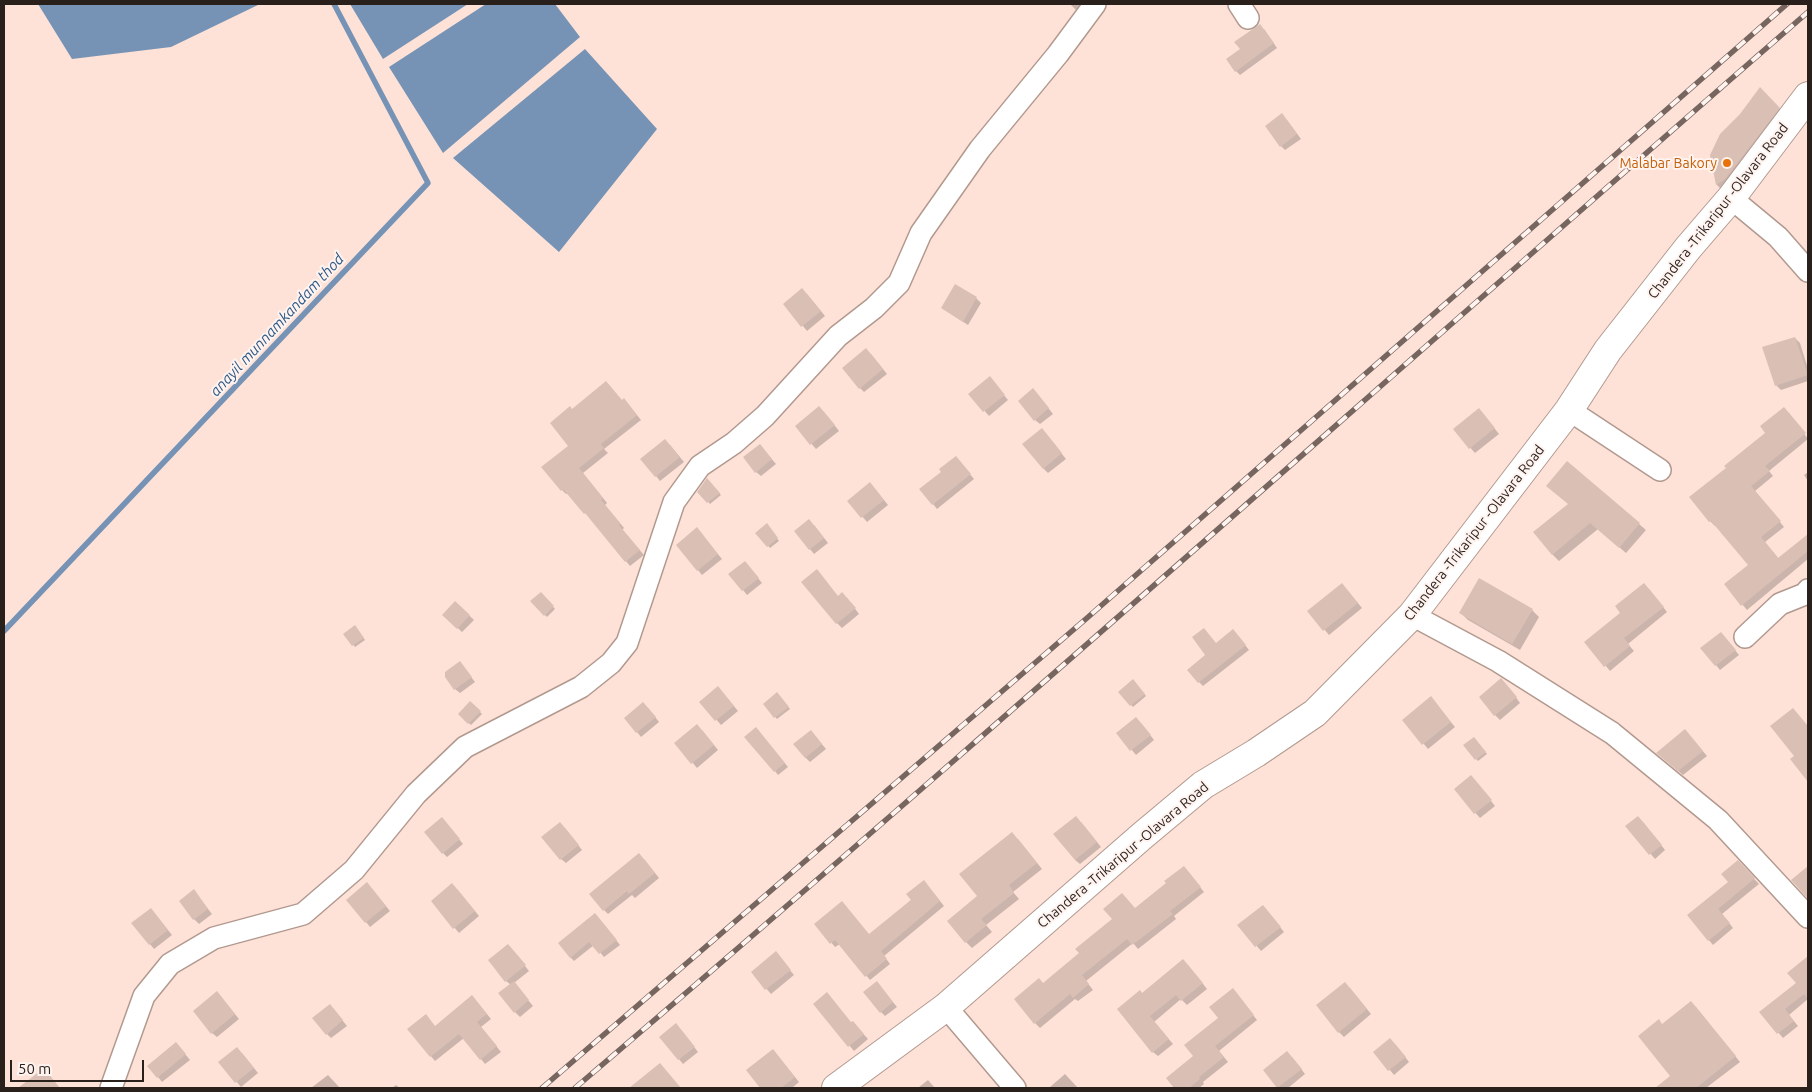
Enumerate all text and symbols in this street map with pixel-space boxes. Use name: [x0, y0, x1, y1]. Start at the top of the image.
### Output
street label: Chandera -Trikaripur -Olavara Road: [1644, 120, 1792, 302]
place label: Malabar Bakory: [1619, 155, 1717, 171]
marker: Malabar Bakory: [1721, 157, 1733, 169]
water label: anayil munnamkandam thod: [206, 250, 348, 400]
street label: Chandera -Trikaripur -Olavara Road: [1400, 442, 1548, 624]
street label: Chandera -Trikaripur -Olavara Road: [1034, 778, 1212, 932]
scale bar: [12, 1050, 146, 1082]
text: 50 m: [18, 1060, 51, 1077]

